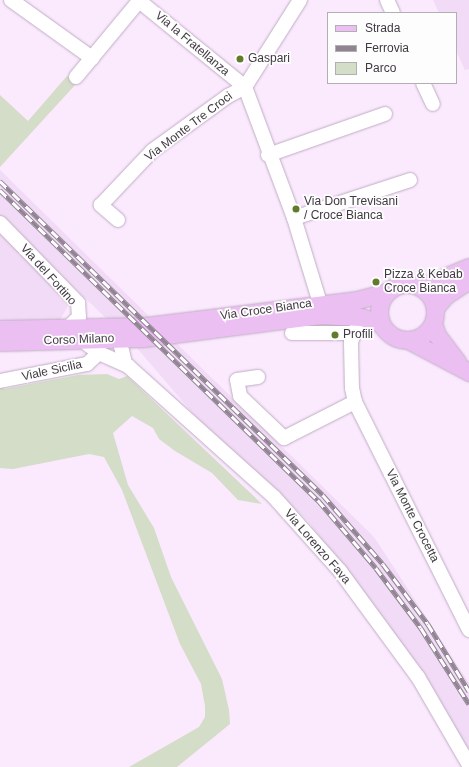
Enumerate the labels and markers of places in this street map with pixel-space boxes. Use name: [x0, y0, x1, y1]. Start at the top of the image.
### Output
place label: Gaspari: [248, 52, 290, 66]
marker: Gaspari: [235, 54, 245, 64]
place label: Via Don Trevisani / Croce Bianca: [304, 195, 398, 223]
marker: Via Don Trevisani / Croce Bianca: [291, 204, 301, 214]
place label: Pizza & Kebab Croce Bianca: [384, 268, 463, 296]
marker: Pizza & Kebab Croce Bianca: [371, 277, 381, 287]
place label: Profili: [343, 328, 373, 342]
marker: Profili: [330, 330, 340, 340]

